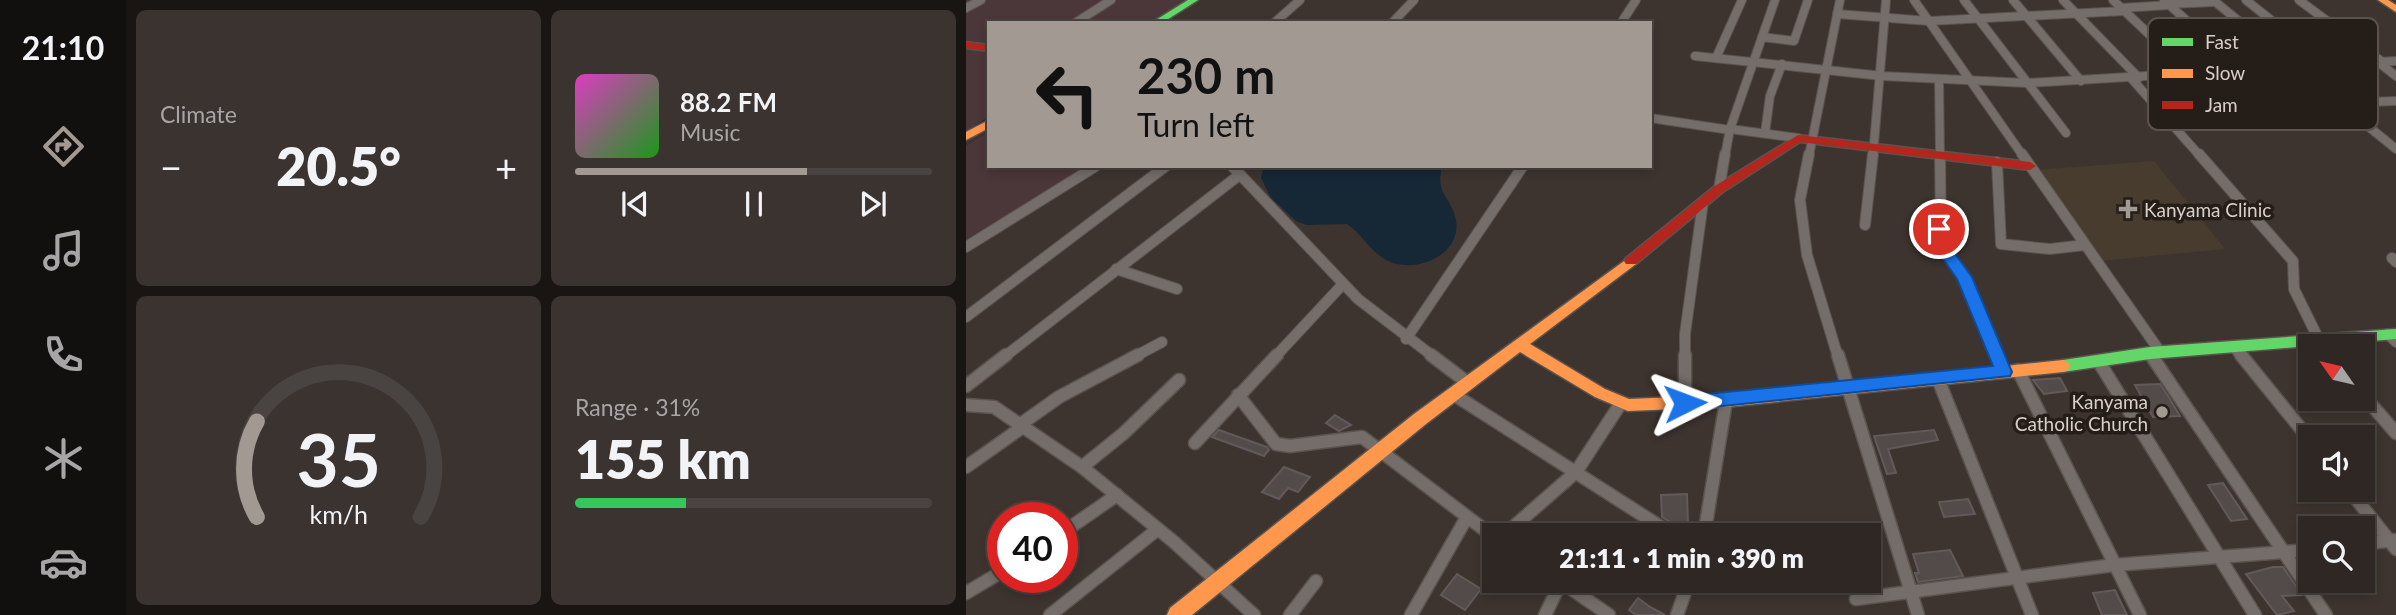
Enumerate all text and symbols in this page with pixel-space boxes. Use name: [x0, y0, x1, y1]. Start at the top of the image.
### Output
legend: [2148, 18, 2378, 130]
text: 21:10: [22, 28, 104, 67]
text: Fast: [2205, 30, 2239, 53]
text: 230 m: [1137, 46, 1275, 104]
icon: left: [1022, 49, 1113, 140]
text: Slow: [2205, 61, 2245, 84]
text: 88.2 FM: [680, 86, 777, 118]
text: Jam: [2205, 93, 2238, 116]
text: Climate: [160, 100, 237, 128]
text: Turn left: [1137, 105, 1254, 144]
text: Music: [680, 118, 740, 146]
icon: directions: [39, 122, 88, 171]
text: 20.5°: [276, 135, 401, 197]
text: −: [160, 144, 182, 190]
text: +: [495, 144, 517, 190]
icon: previous: [616, 185, 654, 223]
icon: pause: [735, 185, 773, 223]
icon: next: [854, 185, 892, 223]
place label: Kanyama Clinic: [2144, 198, 2271, 221]
pin: [1909, 199, 1969, 259]
marker: Kanyama Clinic: [2118, 199, 2138, 219]
icon: arrive: [1920, 210, 1958, 248]
icon: music: [39, 226, 88, 275]
icon: phone: [39, 330, 88, 379]
north arrow: [2298, 334, 2375, 411]
map controls: [2298, 334, 2375, 593]
position arrow: [1648, 366, 1722, 440]
place label: Kanyama Catholic Church: [2015, 390, 2148, 435]
text: Range · 31%: [575, 393, 700, 421]
marker: Kanyama Catholic Church: [2154, 404, 2170, 420]
text: 35: [296, 415, 381, 503]
button: sound: [2298, 425, 2375, 502]
text: 155 km: [575, 428, 751, 490]
icon: climate: [39, 434, 88, 483]
text: km/h: [309, 498, 368, 528]
speed limit sign: 40: [987, 502, 1078, 593]
button: search: [2298, 516, 2375, 593]
icon: car: [39, 538, 88, 587]
text: 21:11 · 1 min · 390 m: [1559, 542, 1804, 574]

